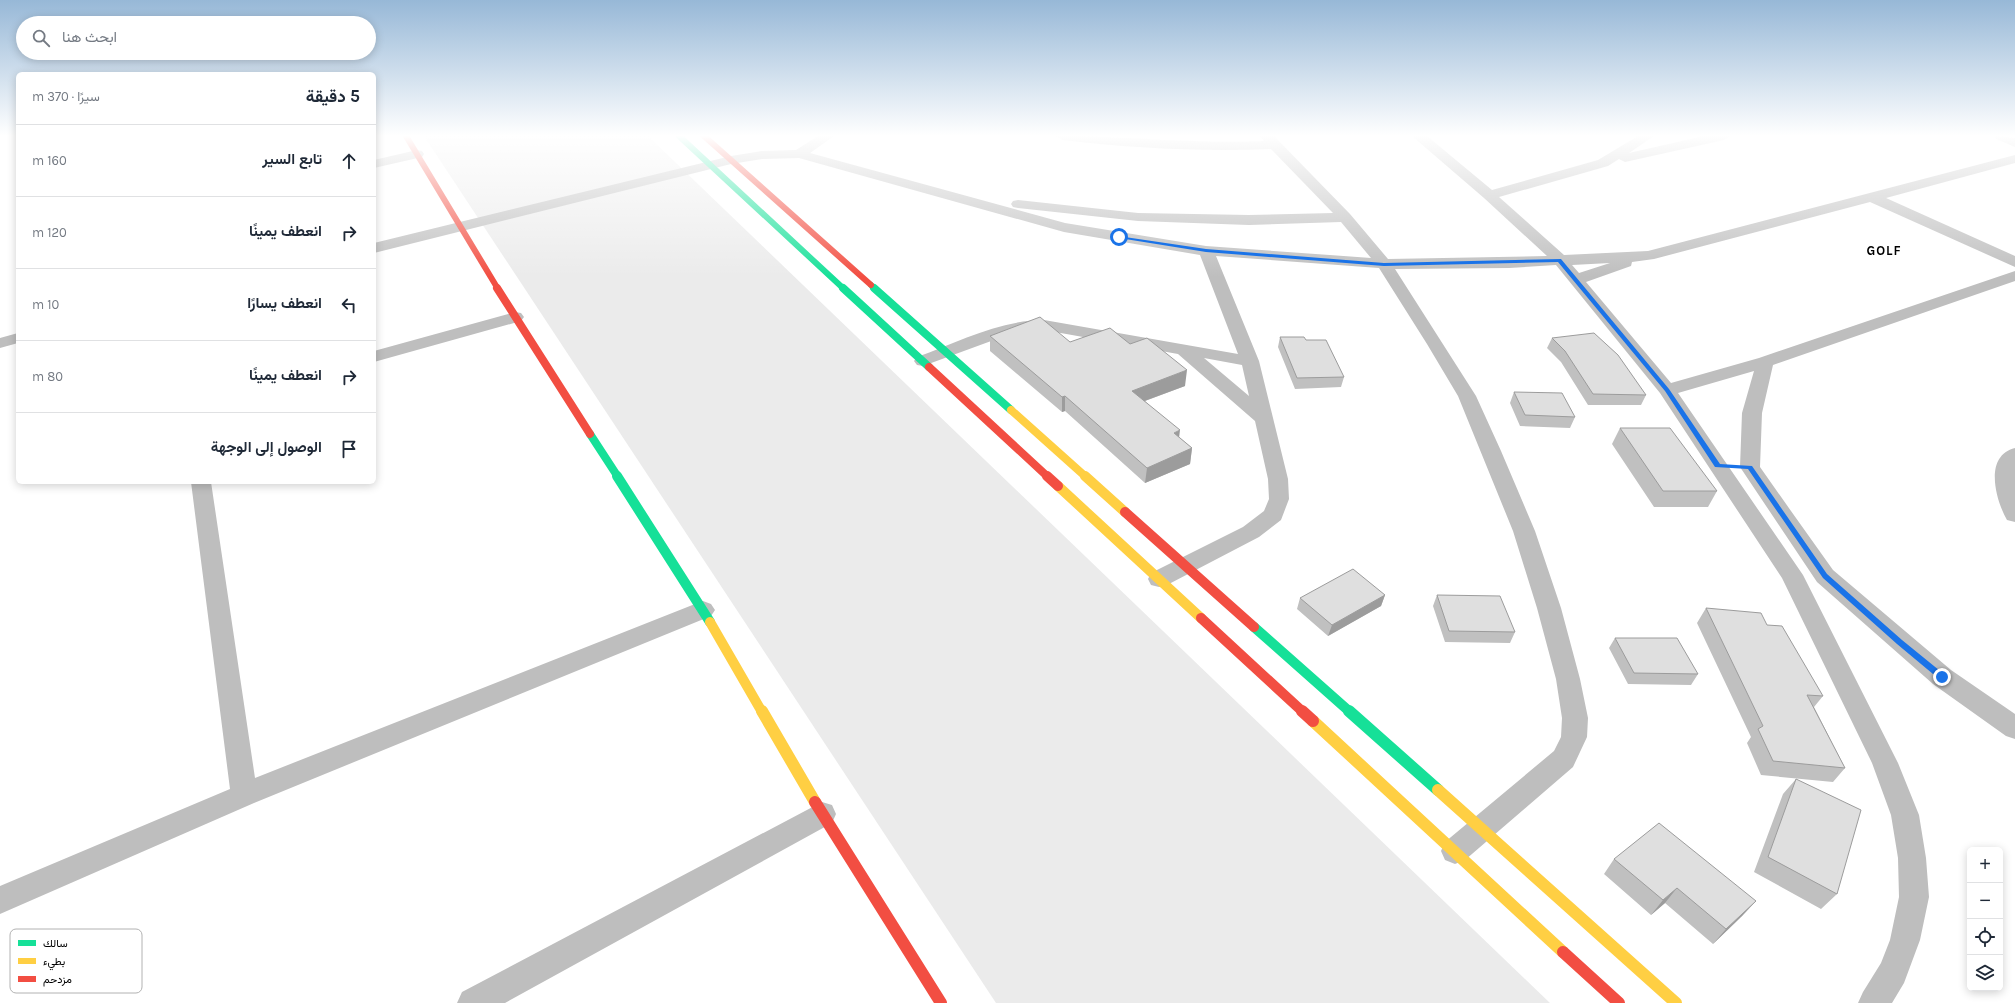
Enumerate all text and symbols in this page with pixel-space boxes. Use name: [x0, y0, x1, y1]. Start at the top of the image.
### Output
search box: [16, 16, 376, 60]
icon: search: [30, 27, 52, 49]
text: ابحث هنا: [62, 28, 117, 46]
text: 5 دقيقة: [306, 86, 360, 106]
text: سيرًا · 370 m: [32, 89, 100, 104]
text: تابع السير: [262, 150, 322, 168]
icon: ahead: [338, 150, 360, 172]
text: 160 m: [32, 153, 67, 168]
text: انعطف يمينًا: [249, 222, 322, 240]
icon: right: [338, 222, 360, 244]
text: 120 m: [32, 225, 67, 240]
route start: [1110, 228, 1128, 246]
district label: GOLF: [1866, 243, 1902, 258]
text: انعطف يسارًا: [247, 294, 322, 312]
icon: left: [338, 294, 360, 316]
text: 10 m: [32, 297, 59, 312]
text: انعطف يمينًا: [249, 366, 322, 384]
icon: right: [338, 366, 360, 388]
text: 80 m: [32, 369, 63, 384]
text: الوصول إلى الوجهة: [211, 438, 322, 456]
icon: arrive: [338, 438, 360, 460]
route end: [1933, 668, 1951, 686]
map controls: [1967, 847, 2003, 991]
button: +: [1967, 847, 2003, 883]
button: −: [1967, 883, 2003, 919]
button: locate: [1967, 919, 2003, 955]
legend: [10, 929, 142, 993]
text: سالك: [43, 937, 68, 950]
text: بطيء: [43, 955, 65, 971]
button: layers: [1967, 955, 2003, 991]
text: مزدحم: [43, 973, 72, 987]

